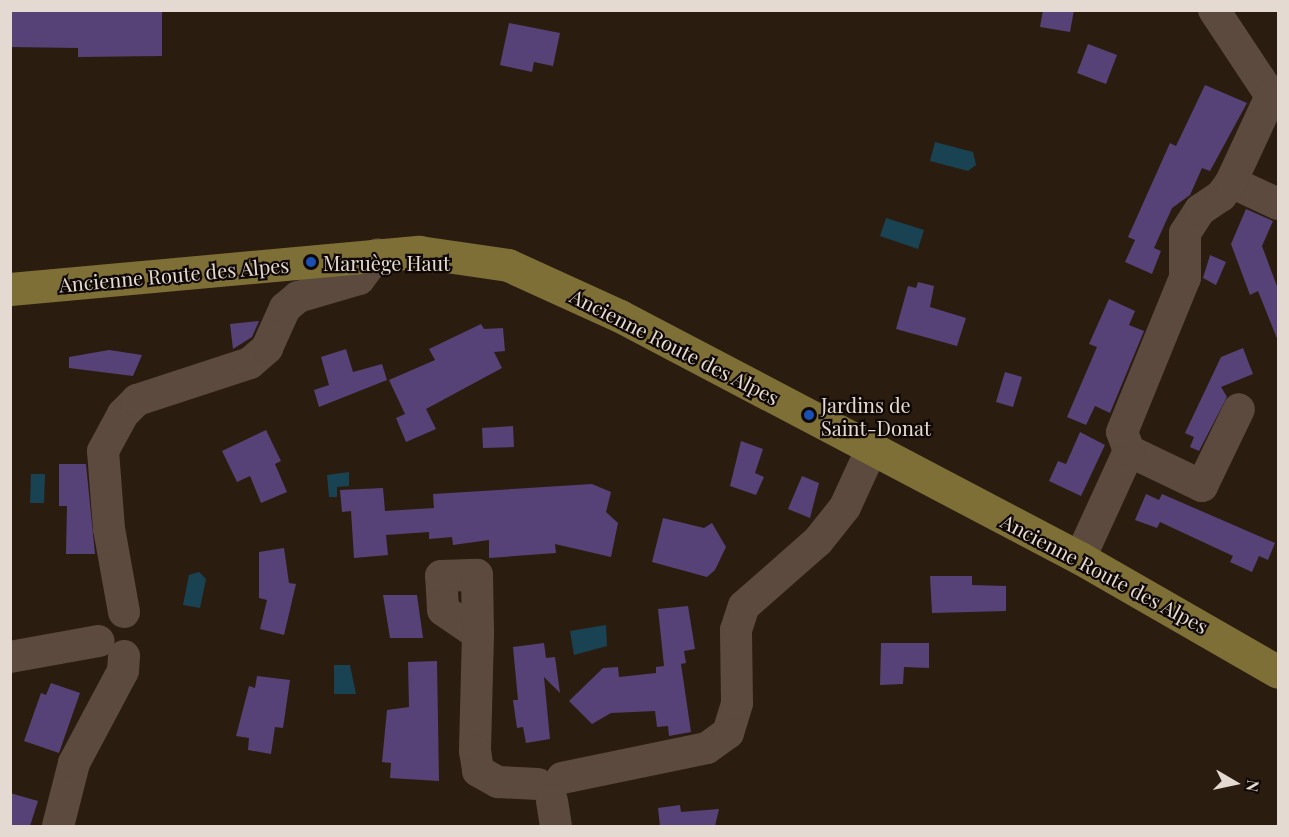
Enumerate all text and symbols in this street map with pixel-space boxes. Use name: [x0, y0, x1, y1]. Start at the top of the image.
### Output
place label: Maruège Haut: [323, 250, 450, 274]
street label: Ancienne Route des Alpes: [58, 252, 290, 296]
marker: Maruège Haut: [304, 255, 318, 269]
street label: Ancienne Route des Alpes: [566, 283, 784, 409]
place label: Jardins de Saint-Donat: [821, 392, 931, 439]
marker: Jardins de Saint-Donat: [802, 408, 816, 422]
street label: Ancienne Route des Alpes: [997, 508, 1213, 638]
north arrow: [1205, 753, 1265, 813]
text: N: [1242, 779, 1265, 793]

